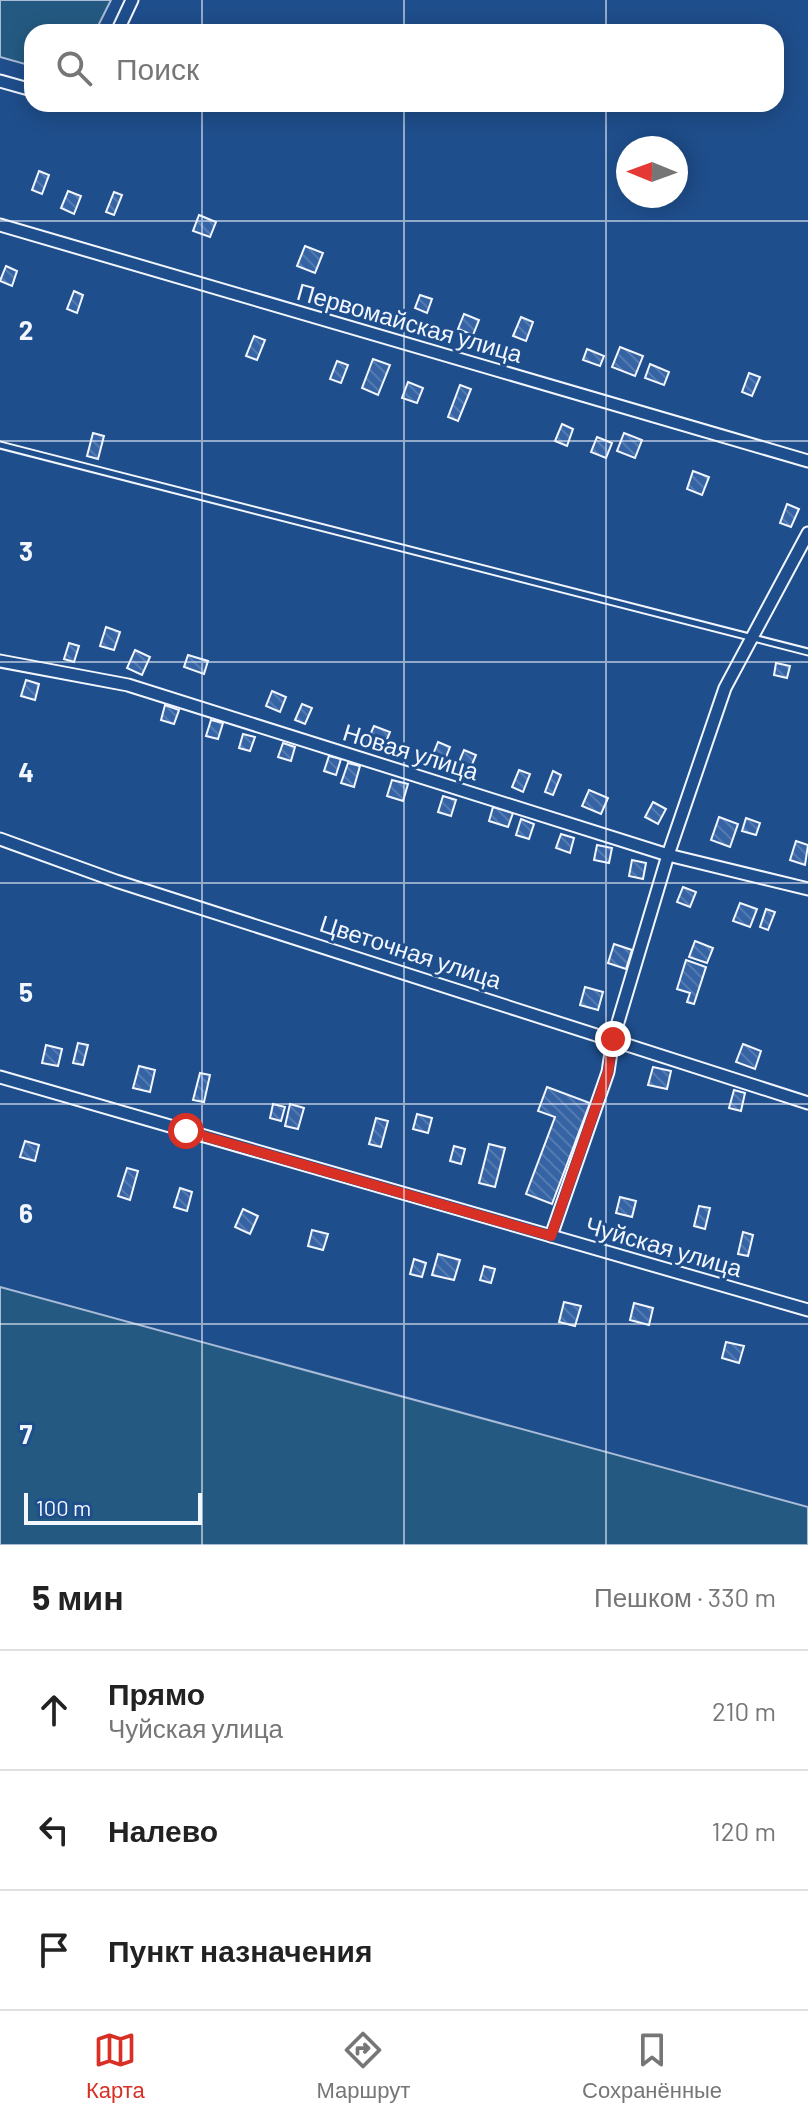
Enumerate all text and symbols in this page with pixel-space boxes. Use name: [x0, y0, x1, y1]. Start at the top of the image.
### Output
search box: [24, 24, 784, 112]
icon: search: [52, 46, 96, 90]
text: Поиск: [116, 50, 199, 86]
north arrow: [616, 136, 688, 208]
street label: Первомайская улица: [294, 276, 527, 368]
text: 2: [19, 314, 33, 345]
text: 3: [19, 535, 33, 566]
street label: Новая улица: [340, 717, 483, 786]
text: 4: [18, 756, 34, 787]
street label: Цветочная улица: [317, 908, 506, 994]
text: 5: [19, 976, 33, 1007]
route end: [595, 1021, 631, 1057]
route start: [168, 1113, 204, 1149]
text: 6: [19, 1197, 33, 1228]
street label: Чуйская улица: [582, 1210, 746, 1282]
text: 7: [20, 1418, 33, 1449]
scale bar: [24, 1489, 202, 1525]
text: 100 m: [36, 1494, 91, 1520]
text: 5 мин: [32, 1576, 124, 1617]
text: Пешком · 330 m: [594, 1581, 776, 1612]
text: Прямо: [108, 1675, 205, 1711]
icon: ahead: [32, 1688, 76, 1732]
text: 210 m: [712, 1695, 776, 1726]
text: Чуйская улица: [108, 1712, 283, 1743]
icon: left: [32, 1808, 76, 1852]
text: Налево: [108, 1812, 218, 1848]
text: 120 m: [712, 1815, 776, 1846]
icon: arrive: [32, 1928, 76, 1972]
text: Пункт назначения: [108, 1932, 372, 1968]
tab: Карта: [86, 2028, 145, 2104]
tab: Маршрут: [317, 2028, 410, 2104]
tab: Сохранённые: [582, 2028, 722, 2104]

